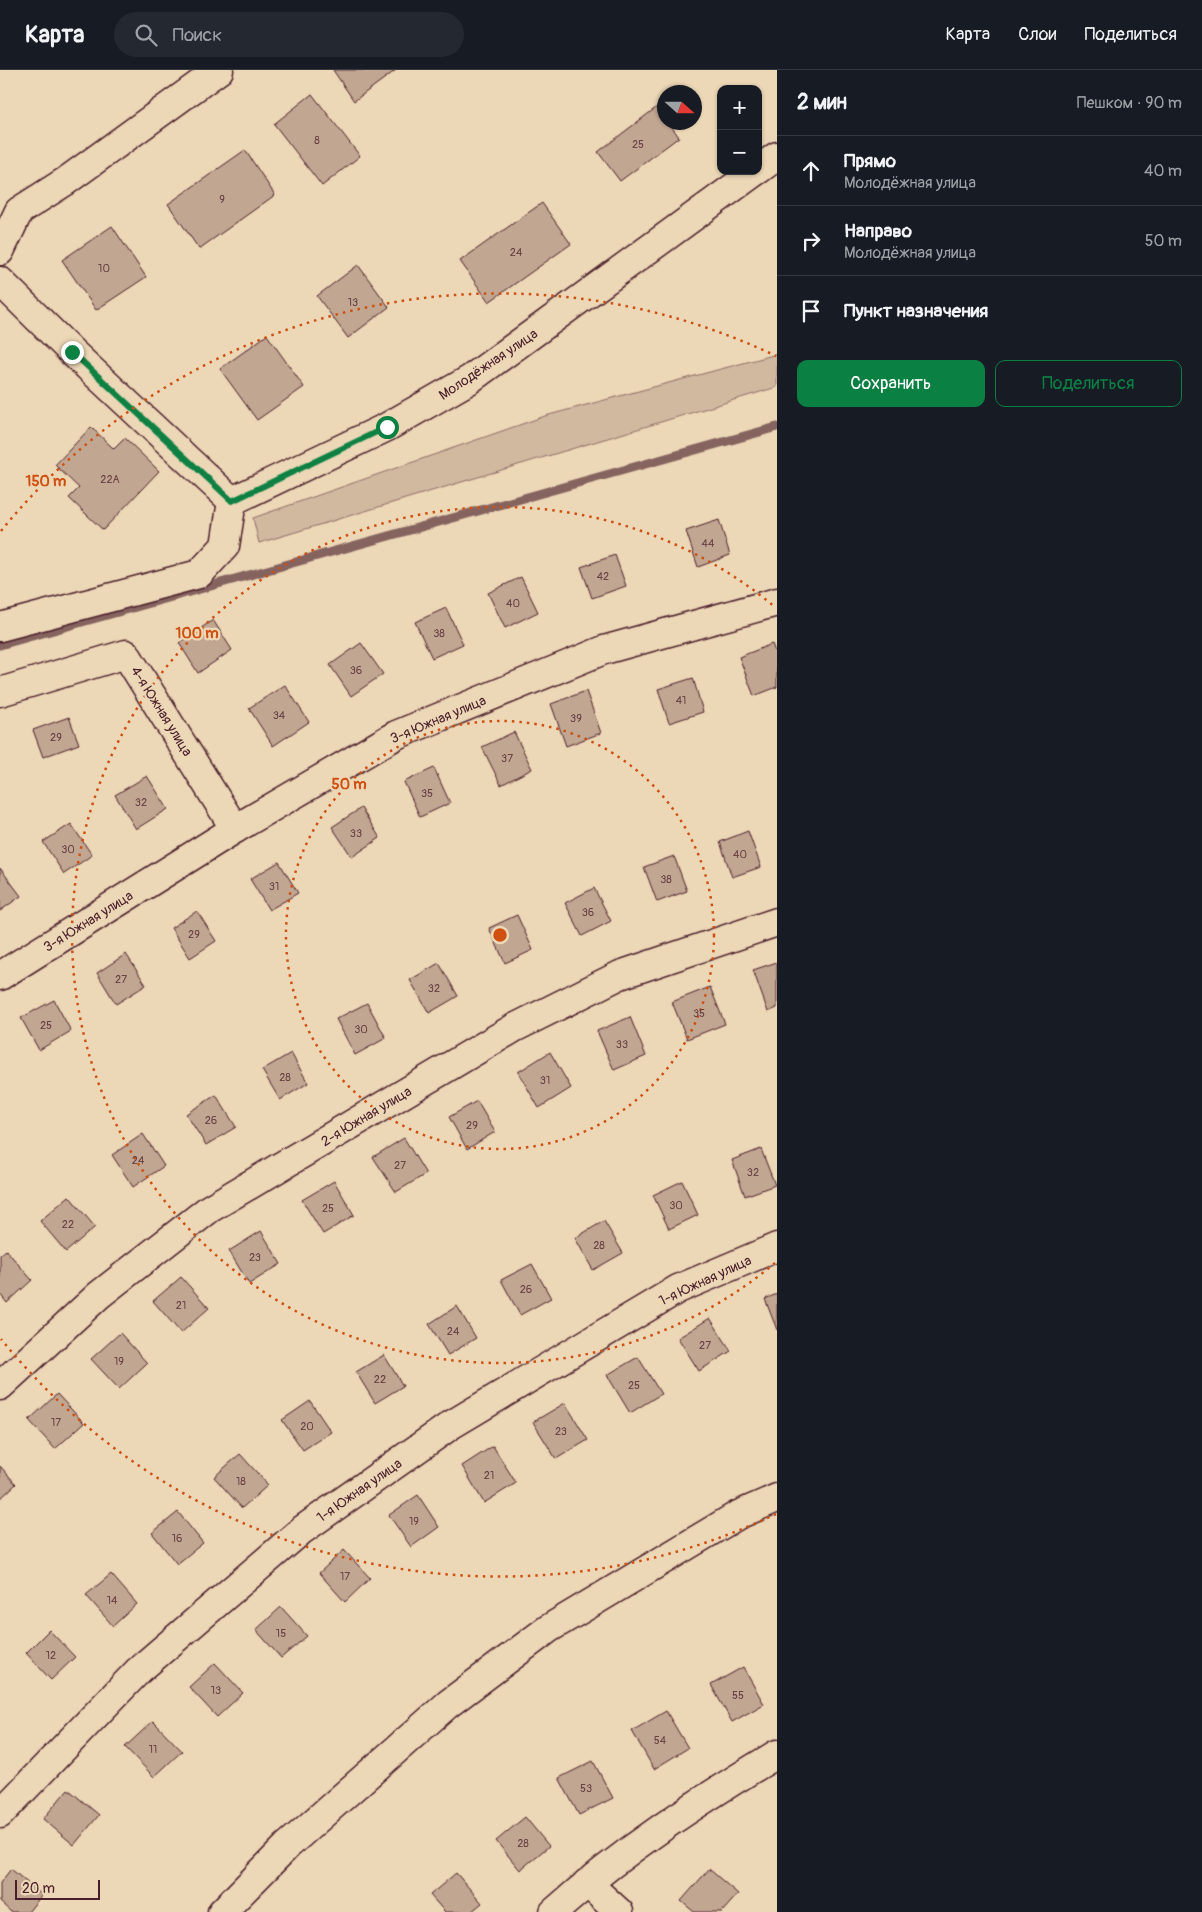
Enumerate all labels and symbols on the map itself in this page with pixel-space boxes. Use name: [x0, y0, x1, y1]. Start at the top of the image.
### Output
north arrow: [657, 85, 702, 130]
house number: 8: [314, 134, 320, 147]
house number: 25: [632, 138, 644, 151]
house number: 9: [219, 193, 225, 206]
house number: 24: [510, 246, 523, 259]
house number: 10: [98, 262, 110, 275]
house number: 13: [348, 296, 358, 309]
street label: Молодёжная улица: [436, 325, 541, 404]
route end: [61, 341, 84, 364]
route start: [376, 416, 399, 439]
text: 150 m: [26, 472, 66, 491]
house number: 22А: [100, 473, 120, 486]
house number: 44: [702, 537, 715, 550]
house number: 42: [597, 570, 609, 583]
house number: 40: [506, 597, 520, 610]
text: 100 m: [176, 624, 218, 643]
house number: 38: [433, 627, 445, 640]
street label: 4-я Южная улица: [127, 663, 196, 759]
house number: 36: [350, 664, 362, 677]
street label: 3-я Южная улица: [388, 692, 489, 747]
house number: 41: [676, 694, 686, 707]
house number: 34: [273, 709, 286, 722]
house number: 39: [570, 712, 582, 725]
house number: 29: [50, 731, 62, 744]
house number: 37: [501, 752, 513, 765]
text: 50 m: [332, 775, 366, 794]
house number: 35: [421, 787, 433, 800]
house number: 32: [135, 796, 147, 809]
house number: 33: [350, 827, 362, 840]
house number: 30: [61, 843, 75, 856]
house number: 40: [733, 848, 747, 861]
house number: 38: [660, 873, 672, 886]
house number: 31: [269, 880, 279, 893]
street label: 3-я Южная улица: [40, 887, 136, 956]
house number: 36: [582, 906, 594, 919]
centre of rings: [491, 926, 509, 944]
house number: 29: [188, 928, 200, 941]
house number: 27: [115, 973, 127, 986]
house number: 32: [428, 982, 440, 995]
house number: 35: [693, 1007, 705, 1020]
house number: 25: [40, 1019, 52, 1032]
house number: 30: [354, 1023, 368, 1036]
house number: 33: [616, 1038, 628, 1051]
house number: 28: [279, 1071, 291, 1084]
house number: 31: [540, 1074, 550, 1087]
street label: 2-я Южная улица: [318, 1083, 415, 1150]
house number: 26: [205, 1114, 217, 1127]
house number: 29: [466, 1119, 478, 1132]
house number: 24: [132, 1154, 145, 1167]
house number: 27: [394, 1159, 406, 1172]
house number: 32: [747, 1166, 759, 1179]
house number: 30: [669, 1199, 683, 1212]
house number: 25: [322, 1202, 334, 1215]
house number: 22: [62, 1218, 74, 1231]
house number: 28: [593, 1239, 605, 1252]
house number: 23: [249, 1251, 261, 1264]
street label: 1-я Южная улица: [656, 1252, 754, 1309]
house number: 26: [520, 1283, 532, 1296]
house number: 21: [176, 1299, 186, 1312]
house number: 24: [447, 1325, 460, 1338]
house number: 27: [699, 1339, 711, 1352]
house number: 19: [114, 1355, 124, 1368]
house number: 22: [374, 1373, 386, 1386]
house number: 25: [628, 1379, 640, 1392]
house number: 17: [51, 1416, 61, 1429]
house number: 20: [300, 1420, 314, 1433]
house number: 23: [555, 1425, 567, 1438]
street label: 1-я Южная улица: [313, 1455, 405, 1526]
house number: 21: [484, 1469, 494, 1482]
house number: 18: [236, 1475, 246, 1488]
house number: 19: [409, 1515, 419, 1528]
house number: 16: [172, 1532, 182, 1545]
house number: 17: [340, 1570, 350, 1583]
house number: 14: [107, 1594, 118, 1607]
house number: 15: [276, 1627, 286, 1640]
house number: 12: [46, 1649, 56, 1662]
house number: 13: [211, 1684, 221, 1697]
house number: 55: [732, 1689, 744, 1702]
house number: 54: [654, 1734, 667, 1747]
house number: 11: [149, 1743, 157, 1756]
house number: 53: [580, 1782, 592, 1795]
house number: 28: [517, 1837, 529, 1850]
scale bar: [15, 1877, 100, 1900]

